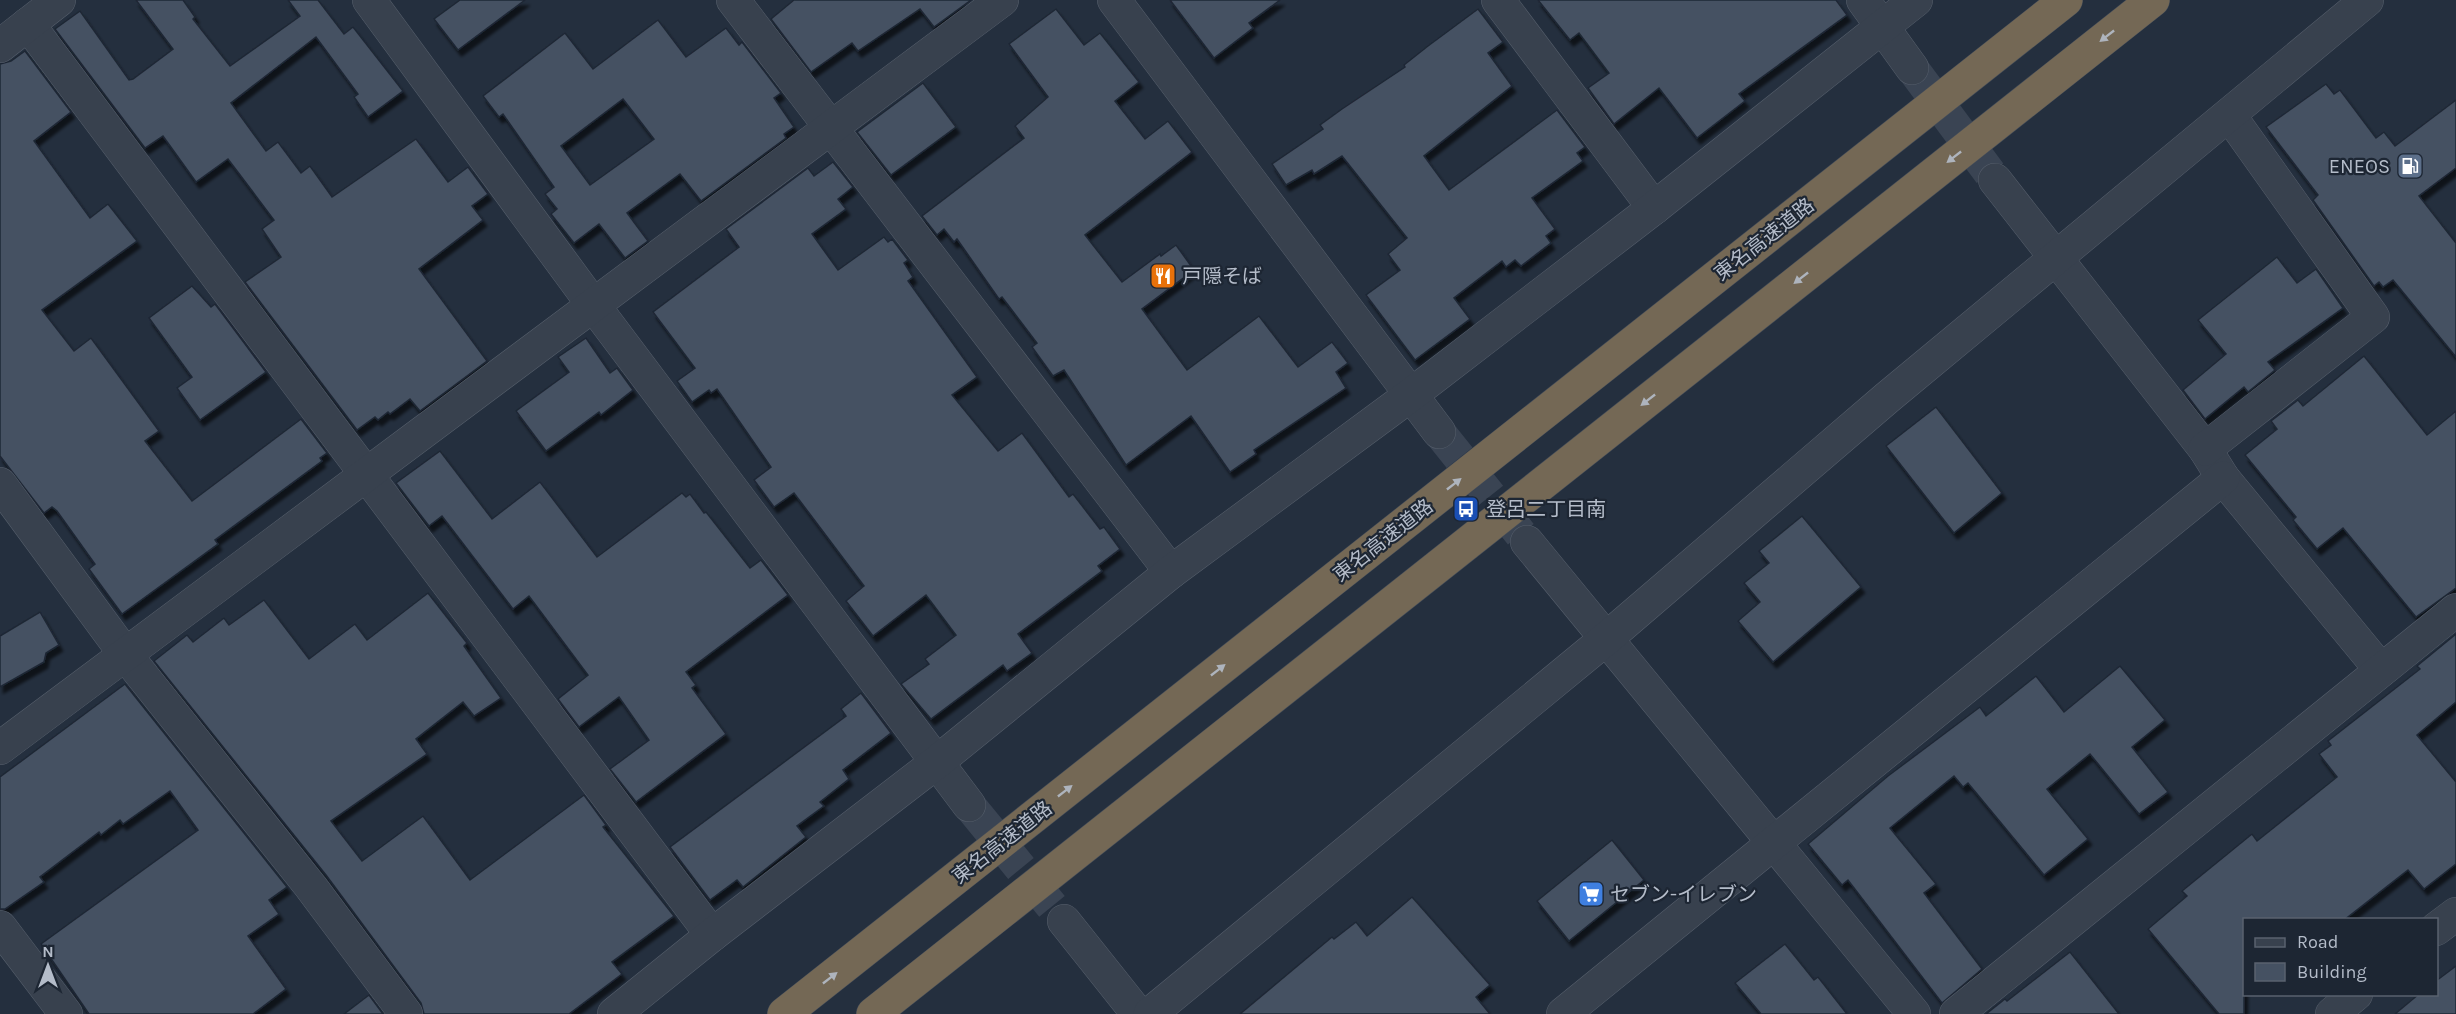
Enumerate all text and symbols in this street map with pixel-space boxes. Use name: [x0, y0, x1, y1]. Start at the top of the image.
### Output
one-way arrow: [2099, 30, 2114, 42]
one-way arrow: [1946, 151, 1962, 164]
fuel station icon: ENEOS: [2395, 151, 2425, 181]
place label: ENEOS: [2329, 155, 2390, 178]
street label: 東名高速道路: [1710, 193, 1819, 285]
restaurant icon: 戸隠そば: [1148, 261, 1178, 291]
place label: 戸隠そば: [1182, 265, 1262, 288]
one-way arrow: [1793, 272, 1809, 285]
one-way arrow: [1640, 393, 1656, 406]
one-way arrow: [1446, 479, 1461, 491]
street label: 東名高速道路: [1329, 494, 1438, 586]
bus stop icon: 登呂二丁目南: [1451, 494, 1481, 524]
place label: 登呂二丁目南: [1486, 498, 1606, 521]
one-way arrow: [1210, 664, 1226, 677]
one-way arrow: [1057, 785, 1073, 798]
street label: 東名高速道路: [948, 796, 1057, 888]
supermarket icon: セブン-イレブン: [1576, 879, 1606, 909]
place label: セブン-イレブン: [1610, 883, 1757, 906]
legend: [2243, 918, 2438, 996]
text: Road: [2297, 931, 2338, 953]
north arrow: [18, 936, 78, 996]
text: N: [42, 942, 54, 961]
text: Building: [2297, 961, 2367, 983]
one-way arrow: [822, 971, 838, 984]

